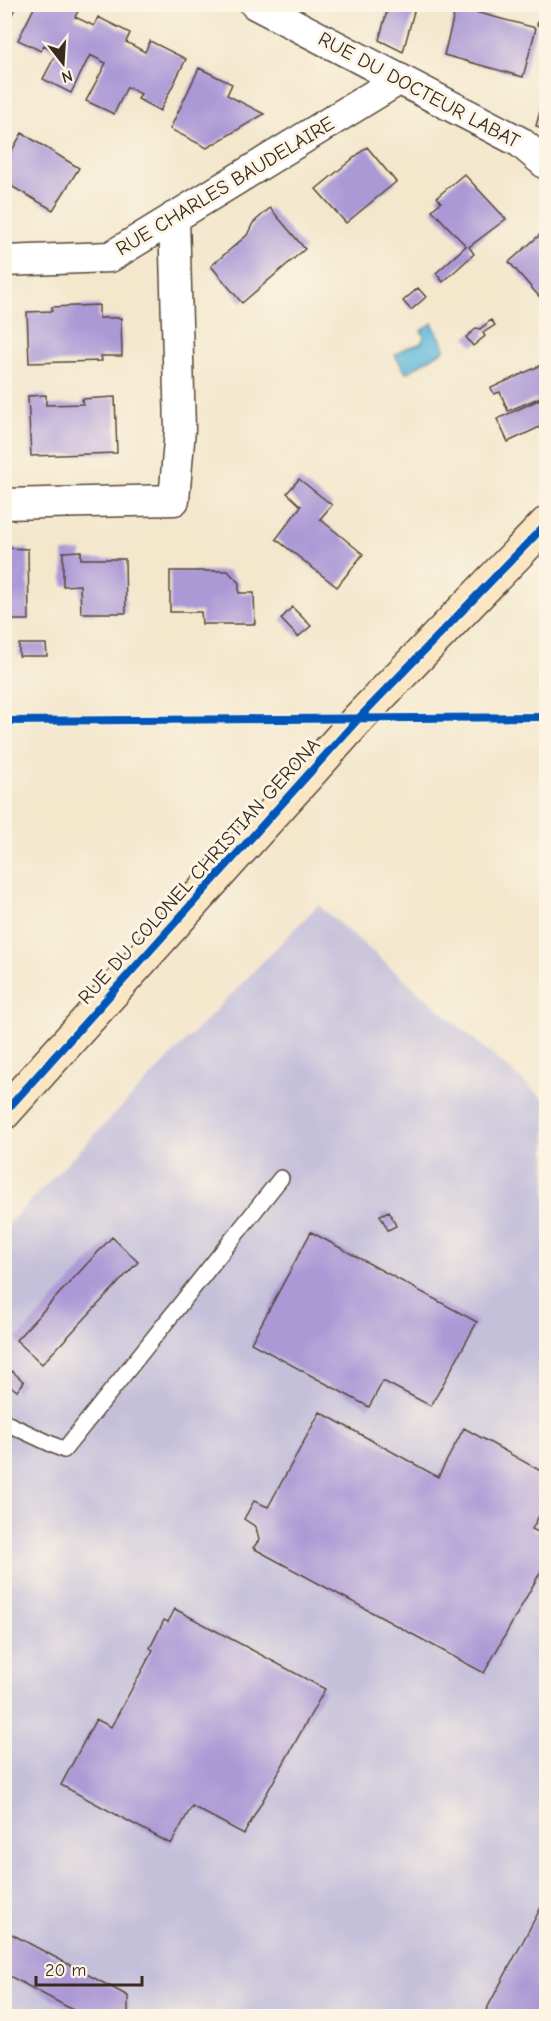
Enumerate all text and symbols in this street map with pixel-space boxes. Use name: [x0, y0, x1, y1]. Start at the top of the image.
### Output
street label: RUE DU DOCTEUR LABAT: [314, 27, 524, 153]
north arrow: [33, 33, 93, 93]
text: N: [59, 66, 75, 87]
street label: RUE CHARLES BAUDELAIRE: [112, 112, 338, 260]
street label: RUE DU COLONEL CHRISTIAN GERONA: [73, 733, 325, 1009]
scale bar: [36, 1949, 142, 1987]
text: 20 m: [45, 1960, 86, 1981]

